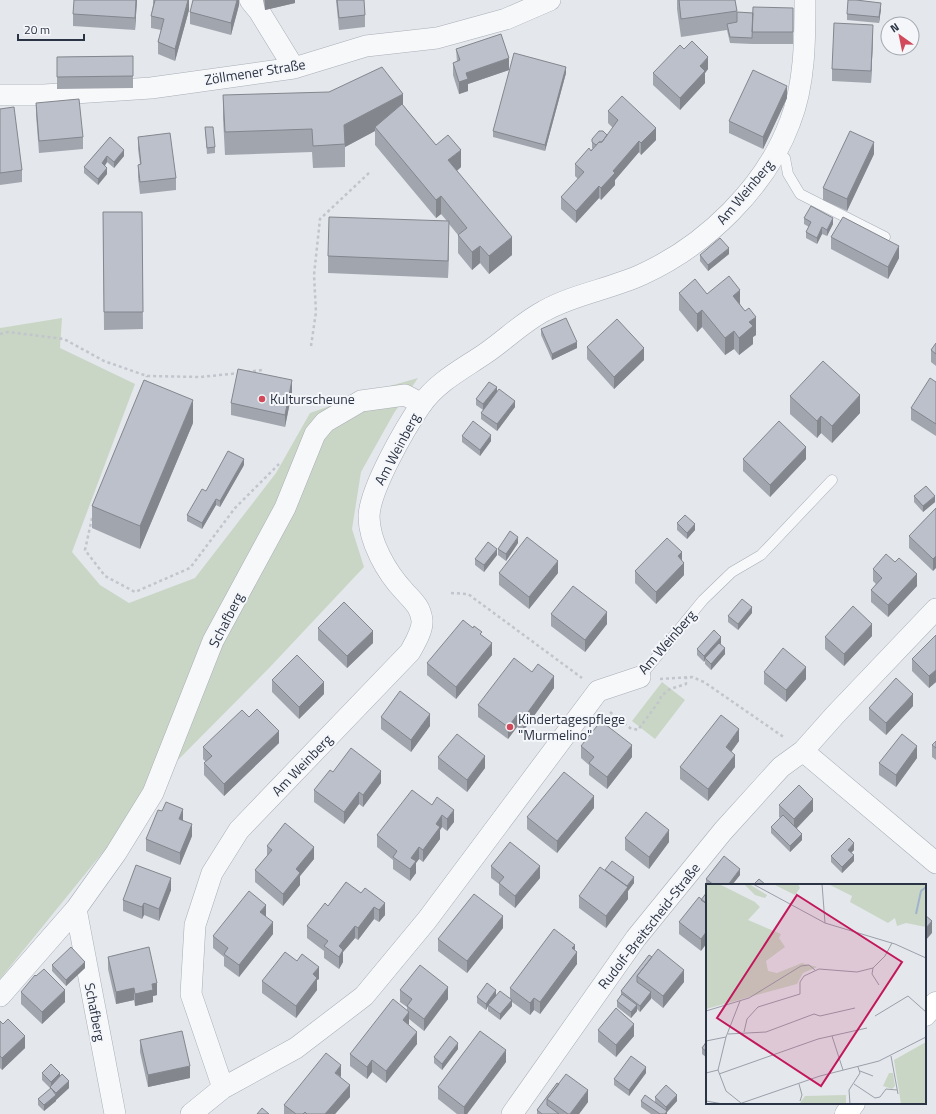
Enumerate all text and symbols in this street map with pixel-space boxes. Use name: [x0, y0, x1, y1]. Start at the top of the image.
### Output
scale bar: [18, 16, 84, 42]
north arrow: [880, 16, 920, 56]
text: N: [887, 19, 902, 36]
text: 20 m: [24, 20, 50, 39]
street label: Zöllmener Straße: [203, 53, 307, 90]
street label: Am Weinberg: [711, 155, 778, 229]
place label: Kulturscheune: [270, 388, 355, 409]
marker: Kulturscheune: [257, 394, 267, 404]
street label: Am Weinberg: [369, 409, 424, 489]
street label: Schafberg: [203, 589, 248, 651]
street label: Am Weinberg: [633, 605, 701, 678]
place label: Kindertagespflege "Murmelino": [518, 708, 625, 745]
marker: Kindertagespflege "Murmelino": [505, 722, 515, 732]
street label: Am Weinberg: [267, 729, 337, 800]
street label: Rudolf-Breitscheid-Straße: [593, 858, 705, 993]
inset map: [706, 884, 926, 1104]
street label: Schafberg: [80, 981, 111, 1043]

